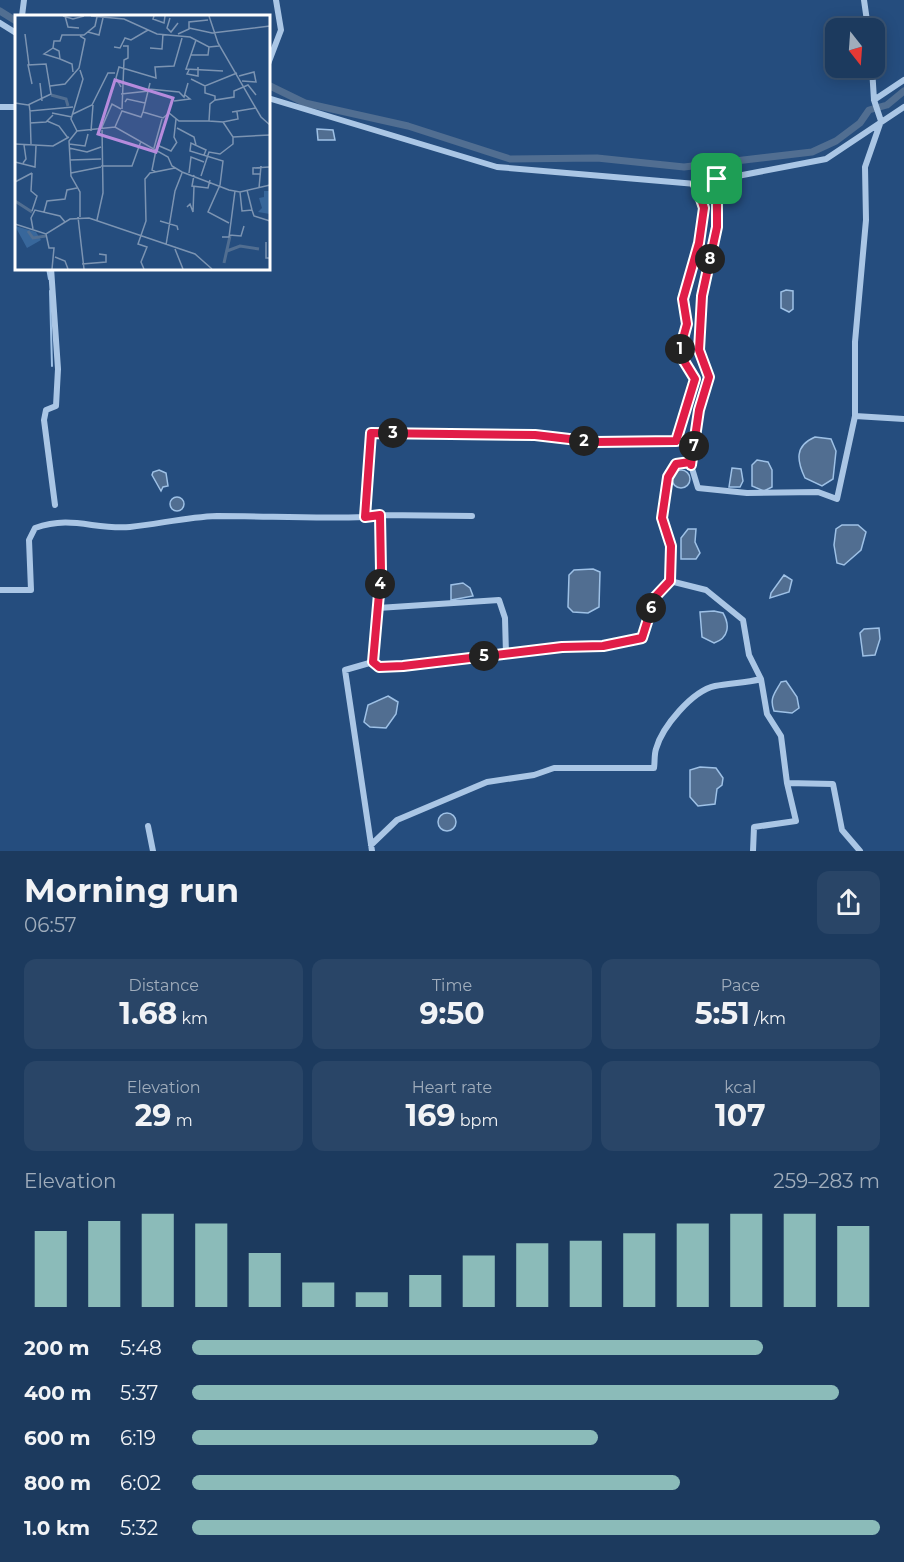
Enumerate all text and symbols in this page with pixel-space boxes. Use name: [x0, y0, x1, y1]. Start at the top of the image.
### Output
inset map: [15, 15, 270, 270]
north arrow: [825, 18, 885, 78]
map controls: [825, 18, 885, 78]
pin: [691, 153, 742, 204]
icon: arrive: [700, 162, 733, 195]
pin: 8: [695, 244, 725, 274]
text: 8: [705, 249, 715, 268]
pin: 1: [665, 334, 695, 364]
text: 1: [677, 339, 683, 358]
pin: 3: [378, 418, 408, 448]
text: 3: [388, 423, 398, 442]
pin: 2: [569, 426, 599, 456]
text: 2: [579, 431, 589, 450]
pin: 7: [679, 431, 709, 461]
text: 7: [689, 436, 699, 455]
pin: 4: [365, 569, 395, 599]
text: 4: [374, 574, 386, 593]
pin: 6: [636, 593, 666, 623]
text: 6: [646, 598, 656, 617]
pin: 5: [469, 641, 499, 671]
text: 5: [479, 646, 489, 665]
text: Morning run: [24, 870, 239, 910]
button: share: [817, 871, 880, 934]
text: 06:57: [24, 913, 76, 937]
text: Distance: [129, 976, 199, 995]
text: Time: [432, 976, 472, 995]
text: Pace: [721, 976, 760, 995]
text: 1.68: [119, 995, 177, 1032]
text: 9:50: [419, 995, 485, 1032]
text: 5:51: [695, 995, 750, 1032]
text: km: [177, 1009, 208, 1028]
text: /km: [750, 1009, 786, 1028]
text: Elevation: [127, 1078, 201, 1097]
text: Heart rate: [412, 1078, 492, 1097]
text: kcal: [724, 1078, 756, 1097]
text: 29: [135, 1097, 171, 1134]
text: 169: [406, 1097, 456, 1134]
text: 107: [715, 1097, 766, 1134]
text: m: [171, 1111, 193, 1130]
text: bpm: [456, 1111, 498, 1130]
text: Elevation: [24, 1169, 116, 1193]
text: 259–283 m: [773, 1169, 880, 1193]
text: 200 m: [24, 1336, 90, 1360]
text: 5:48: [120, 1336, 162, 1360]
text: 400 m: [24, 1381, 92, 1405]
text: 5:37: [120, 1381, 158, 1405]
text: 600 m: [24, 1426, 91, 1450]
text: 6:19: [120, 1426, 156, 1450]
text: 800 m: [24, 1471, 91, 1495]
text: 6:02: [120, 1471, 161, 1495]
text: 1.0 km: [24, 1516, 90, 1540]
text: 5:32: [120, 1516, 158, 1540]

